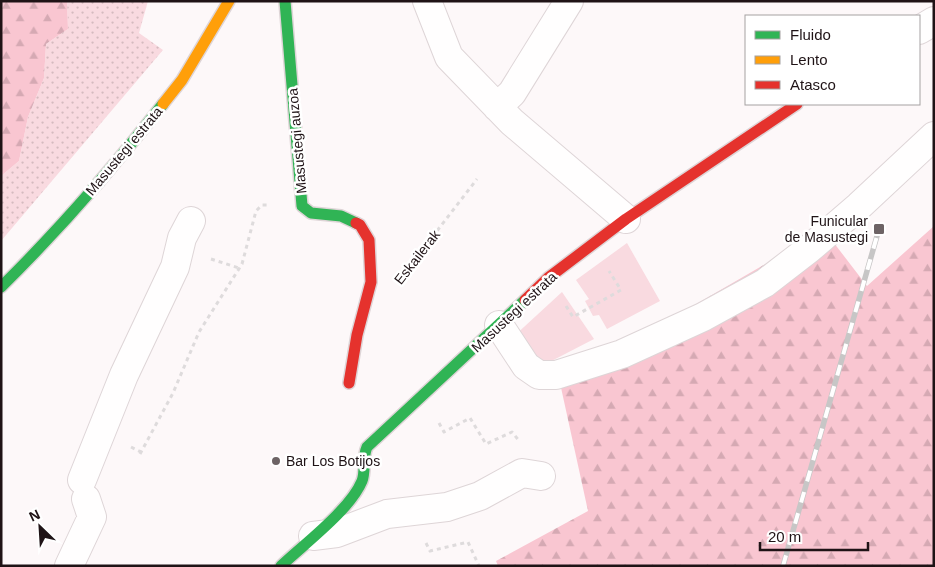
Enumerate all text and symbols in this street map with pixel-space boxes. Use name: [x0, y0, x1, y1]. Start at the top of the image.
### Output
legend: [745, 15, 920, 105]
text: Fluido: [790, 26, 831, 43]
text: Lento: [790, 51, 828, 68]
text: Atasco: [790, 76, 836, 93]
street label: Masustegi auzoa: [284, 87, 310, 194]
street label: Masustegi estrata: [82, 103, 166, 198]
place label: Funicular de Masustegi: [785, 213, 868, 245]
marker: Funicular de Masustegi: [872, 222, 886, 236]
street label: Eskailerak: [391, 226, 444, 287]
street label: Masustegi estrata: [468, 268, 560, 356]
place label: Bar Los Botijos: [286, 453, 380, 469]
marker: Bar Los Botijos: [270, 455, 282, 467]
north arrow: [15, 502, 65, 552]
text: N: [27, 506, 42, 525]
scale bar: [760, 520, 868, 552]
text: 20 m: [768, 528, 801, 545]

